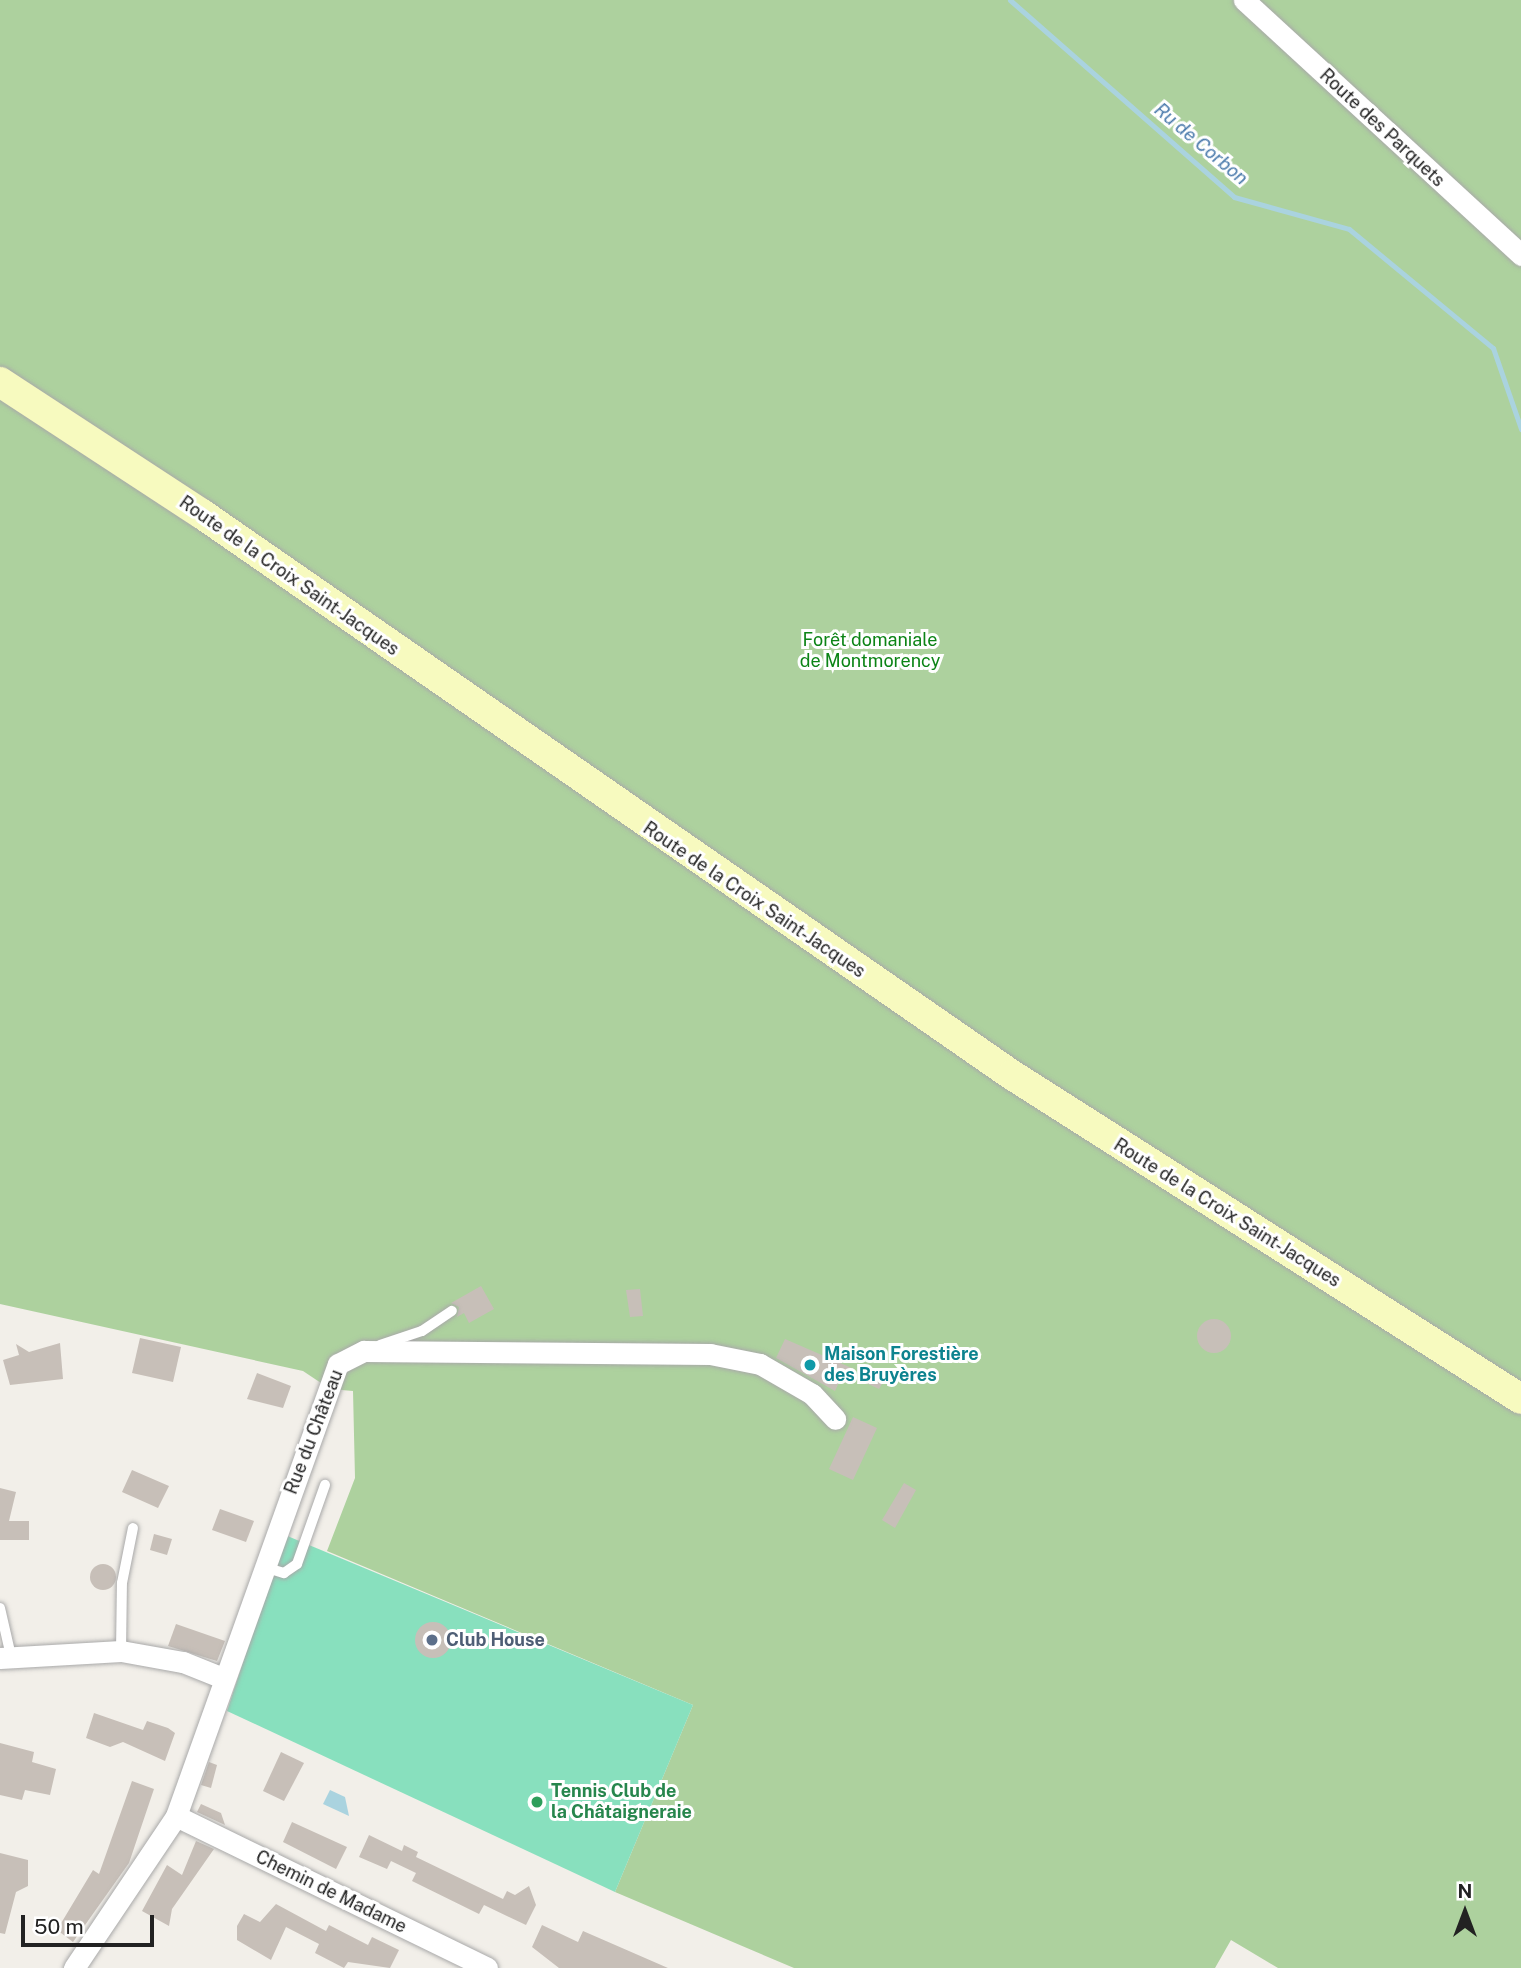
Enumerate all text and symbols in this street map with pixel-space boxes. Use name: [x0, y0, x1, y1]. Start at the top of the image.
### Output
street label: Route des Parquets: [1315, 64, 1449, 192]
water label: Ru de Corbon: [1149, 98, 1253, 190]
street label: Route de la Croix Saint-Jacques: [175, 492, 403, 660]
park label: Forêt domaniale de Montmorency: [800, 630, 940, 672]
street label: Route de la Croix Saint-Jacques: [639, 817, 869, 983]
street label: Route de la Croix Saint-Jacques: [1109, 1134, 1345, 1292]
place label: Maison Forestière des Bruyères: [824, 1344, 979, 1386]
marker: Maison Forestière des Bruyères: [802, 1357, 818, 1373]
street label: Rue du Château: [280, 1366, 348, 1498]
place label: Club House: [446, 1629, 545, 1651]
marker: Club House: [424, 1632, 440, 1648]
place label: Tennis Club de la Châtaigneraie: [551, 1781, 692, 1824]
marker: Tennis Club de la Châtaigneraie: [529, 1794, 545, 1810]
street label: Chemin de Madame: [252, 1846, 410, 1938]
north arrow: [1430, 1877, 1500, 1947]
text: N: [1458, 1880, 1472, 1902]
scale bar: [24, 1902, 158, 1946]
text: 50 m: [34, 1914, 84, 1939]

